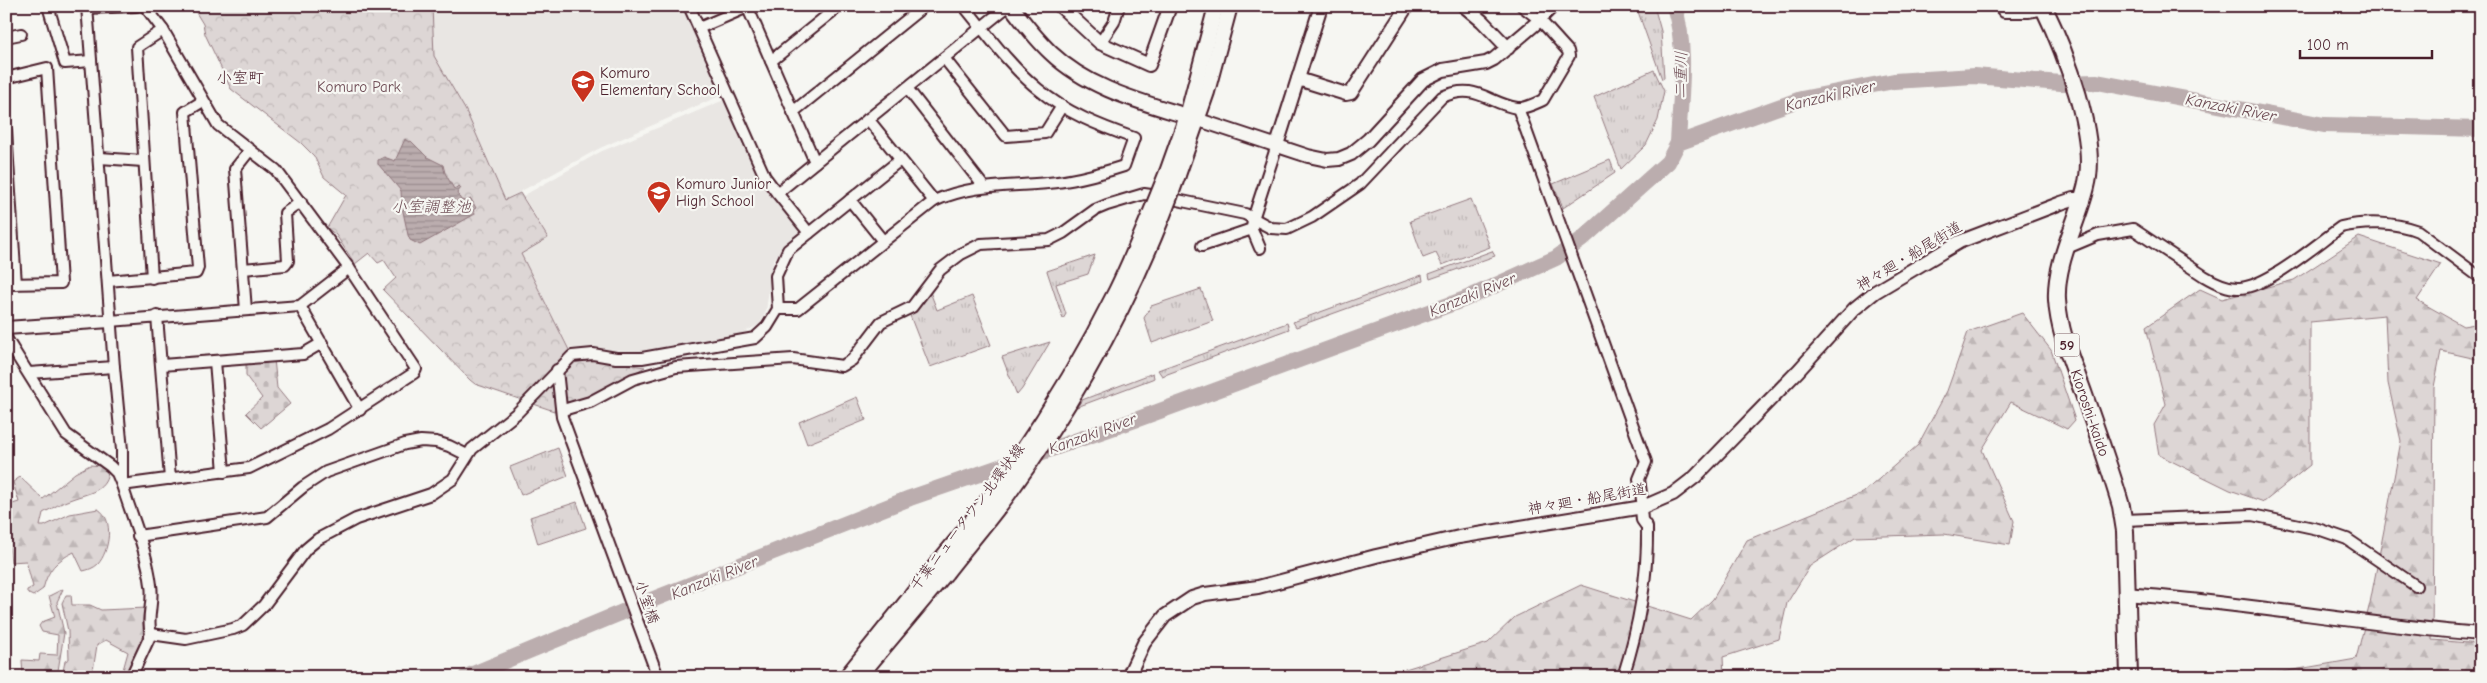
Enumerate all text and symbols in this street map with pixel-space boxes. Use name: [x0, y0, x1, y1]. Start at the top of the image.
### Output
scale bar: [2300, 28, 2432, 60]
text: 100 m: [2307, 36, 2349, 54]
water label: 二重川: [1672, 51, 1690, 99]
place label: Komuro Elementary School: [600, 64, 720, 99]
district label: 小室町: [216, 69, 264, 87]
school or university icon: Komuro Elementary School: [570, 69, 596, 103]
water label: Kanzaki River: [1783, 77, 1878, 115]
park label: Komuro Park: [317, 78, 402, 96]
water label: Kanzaki River: [2184, 90, 2278, 126]
place label: Komuro Junior High School: [676, 175, 771, 210]
school or university icon: Komuro Junior High School: [646, 180, 672, 214]
water label: 小室調整池: [391, 198, 472, 216]
street label: 神々廻・船尾街道: [1853, 217, 1965, 295]
water label: Kanzaki River: [1426, 269, 1519, 320]
road number: 59: [2054, 334, 2080, 356]
street label: Kioroshi-kaido: [2067, 367, 2113, 459]
water label: Kanzaki River: [1046, 410, 1139, 458]
street label: 千葉ニュータウン北環状線: [906, 440, 1028, 594]
street label: 神々廻・船尾街道: [1526, 480, 1648, 518]
water label: Kanzaki River: [668, 552, 761, 603]
street label: 小室橋: [631, 578, 663, 626]

